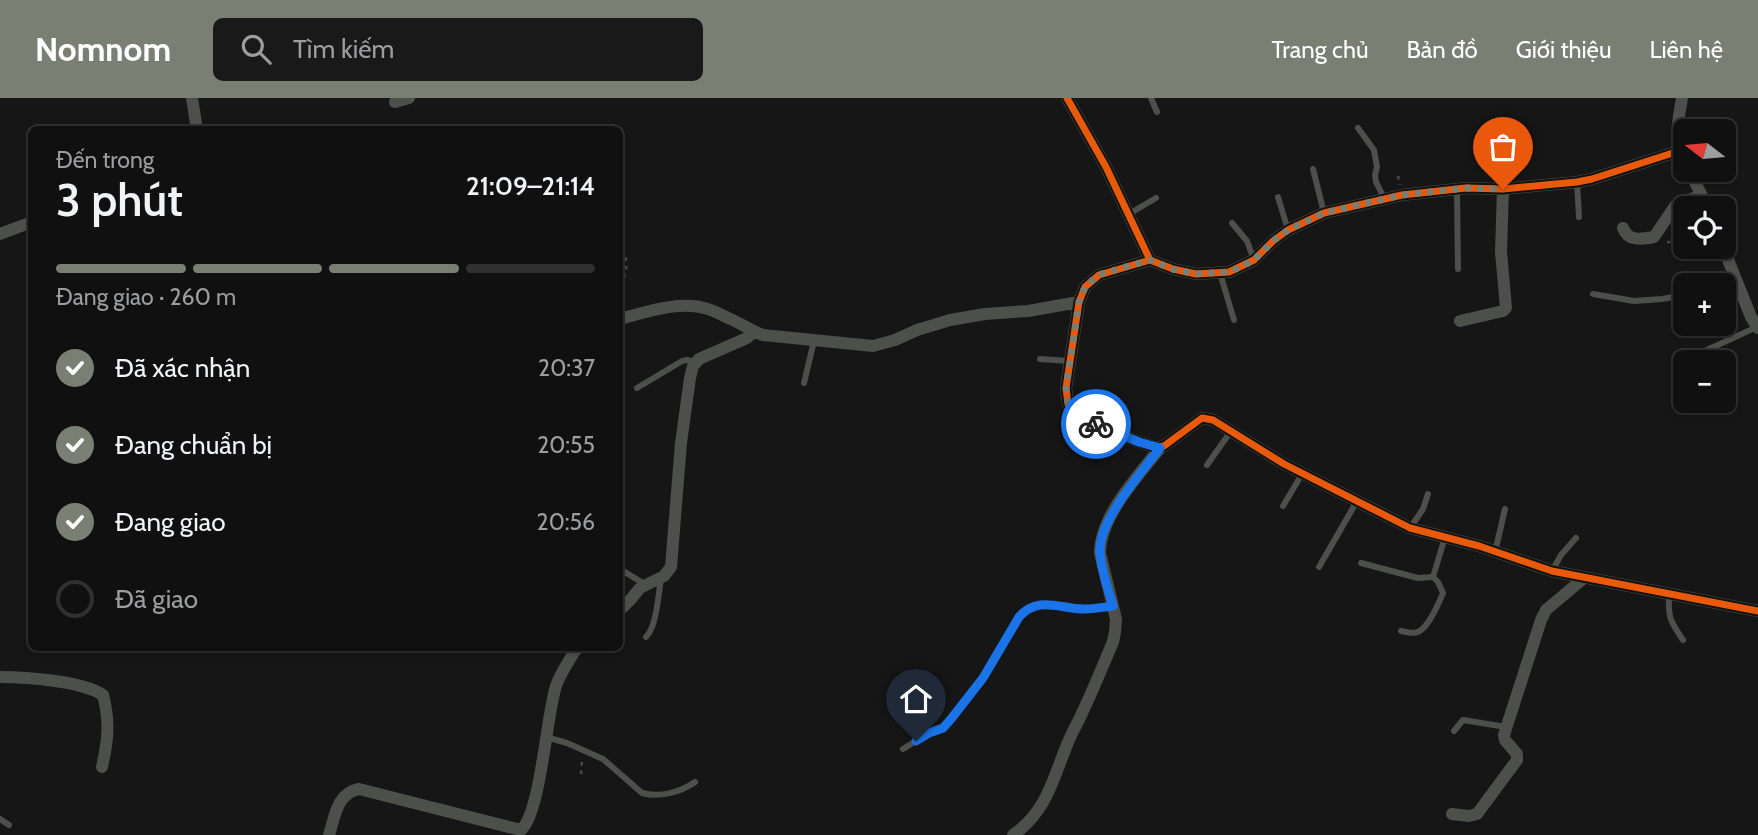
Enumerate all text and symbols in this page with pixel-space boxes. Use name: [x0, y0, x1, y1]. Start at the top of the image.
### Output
search box: [213, 18, 703, 81]
text: Nomnom: [35, 29, 171, 69]
icon: search: [237, 30, 275, 68]
text: Tìm kiếm: [293, 33, 394, 65]
text: Trang chủ: [1272, 35, 1368, 64]
text: Bản đồ: [1406, 35, 1478, 64]
text: Giới thiệu: [1516, 35, 1611, 64]
text: Liên hệ: [1649, 35, 1723, 64]
pin: [1473, 117, 1533, 189]
north arrow: [1673, 119, 1736, 182]
map controls: [1673, 119, 1736, 413]
icon: bag: [1484, 128, 1522, 166]
text: Đến trong: [56, 146, 154, 174]
text: 21:09–21:14: [466, 170, 595, 202]
text: 3 phút: [56, 172, 183, 228]
button: locate: [1673, 196, 1736, 259]
button: +: [1673, 273, 1736, 336]
text: Đang giao · 260 m: [56, 283, 236, 311]
icon: check: [56, 349, 94, 387]
button: −: [1673, 350, 1736, 413]
text: Đã xác nhận: [115, 352, 250, 384]
text: 20:37: [538, 354, 595, 382]
courier: [1061, 389, 1131, 459]
icon: bike: [1077, 405, 1115, 443]
icon: check: [56, 426, 94, 464]
text: Đang chuẩn bị: [115, 429, 272, 461]
text: 20:55: [537, 431, 595, 459]
icon: check: [56, 503, 94, 541]
text: Đang giao: [115, 506, 226, 538]
text: 20:56: [537, 508, 595, 536]
text: Đã giao: [115, 583, 198, 615]
pin: [886, 669, 946, 741]
icon: home: [897, 680, 935, 718]

